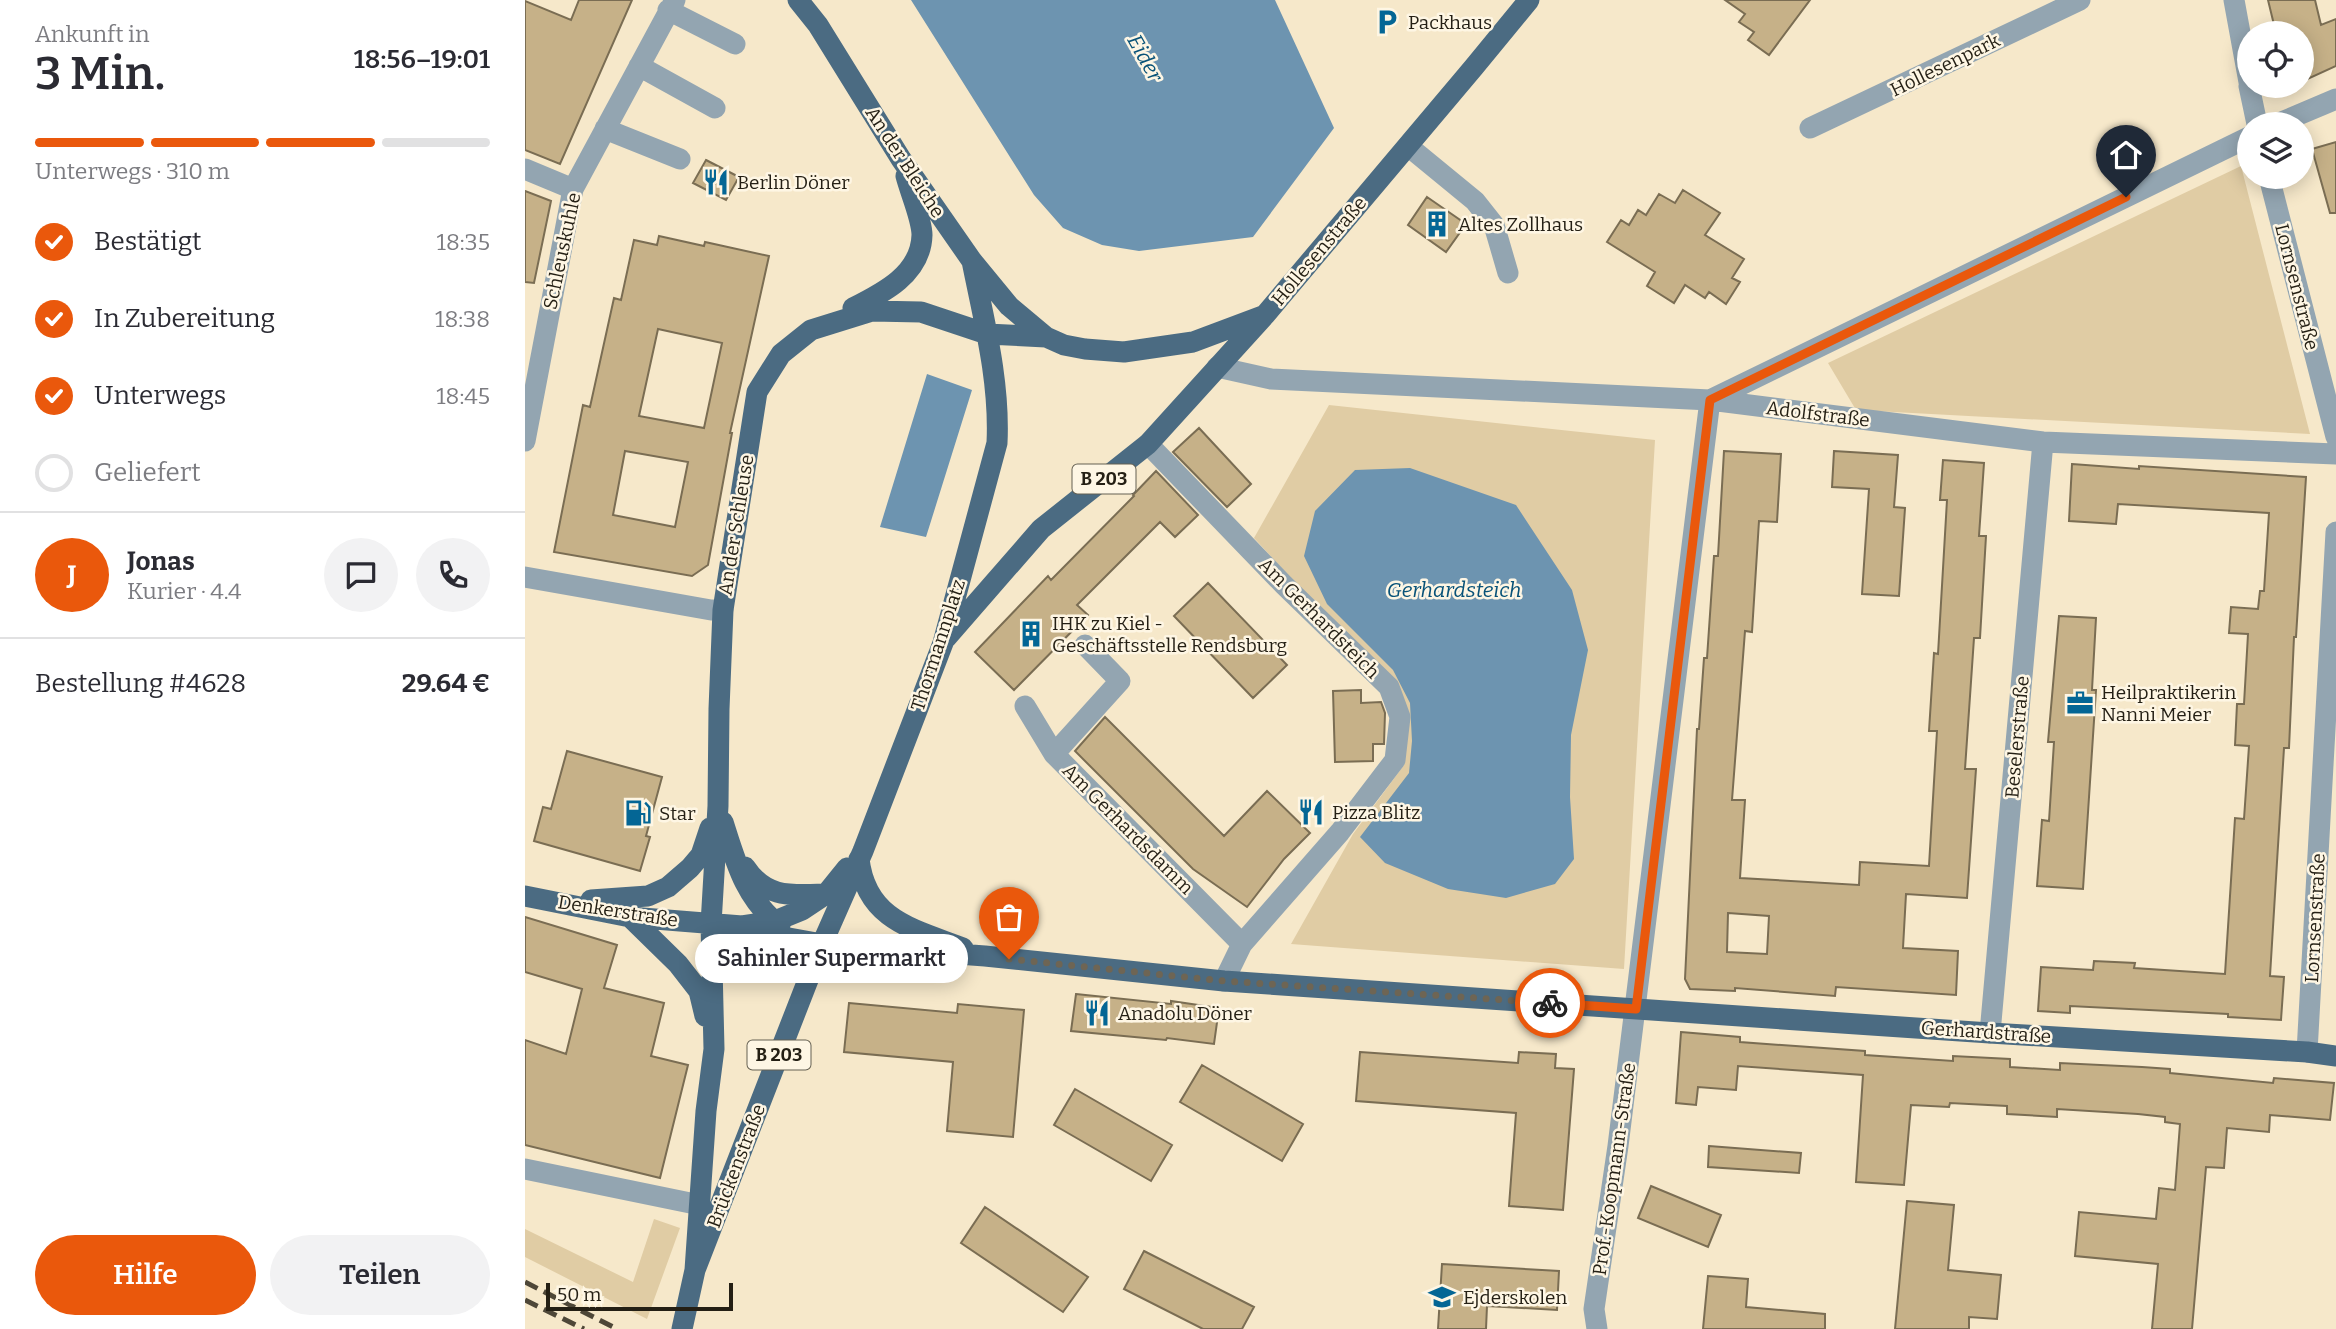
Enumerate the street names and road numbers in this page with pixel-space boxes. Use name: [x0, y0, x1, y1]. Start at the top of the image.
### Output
street label: Hollesenpark: [1886, 28, 2004, 101]
street label: An der Bleiche: [861, 102, 949, 222]
street label: Schleuskuhle: [538, 190, 586, 312]
street label: Hollesenstraße: [1267, 192, 1371, 310]
street label: Lornsenstraße: [2270, 221, 2324, 353]
street label: Adolfstraße: [1765, 396, 1871, 432]
street label: An der Schleuse: [714, 453, 758, 597]
road number: B 203: [1073, 464, 1135, 494]
street label: Am Gerhardsteich: [1254, 553, 1384, 683]
street label: Thormannplatz: [906, 576, 970, 714]
street label: Beselerstraße: [2000, 675, 2034, 799]
street label: Am Gerhardsdamm: [1058, 759, 1198, 899]
street label: Lornsenstraße: [2300, 853, 2330, 983]
street label: Denkerstraße: [556, 890, 680, 932]
street label: Gerhardstraße: [1920, 1016, 2052, 1048]
road number: B 203: [747, 1040, 811, 1070]
street label: Prof.-Koopmann-Straße: [1588, 1061, 1640, 1277]
street label: Brückenstraße: [702, 1101, 770, 1231]

